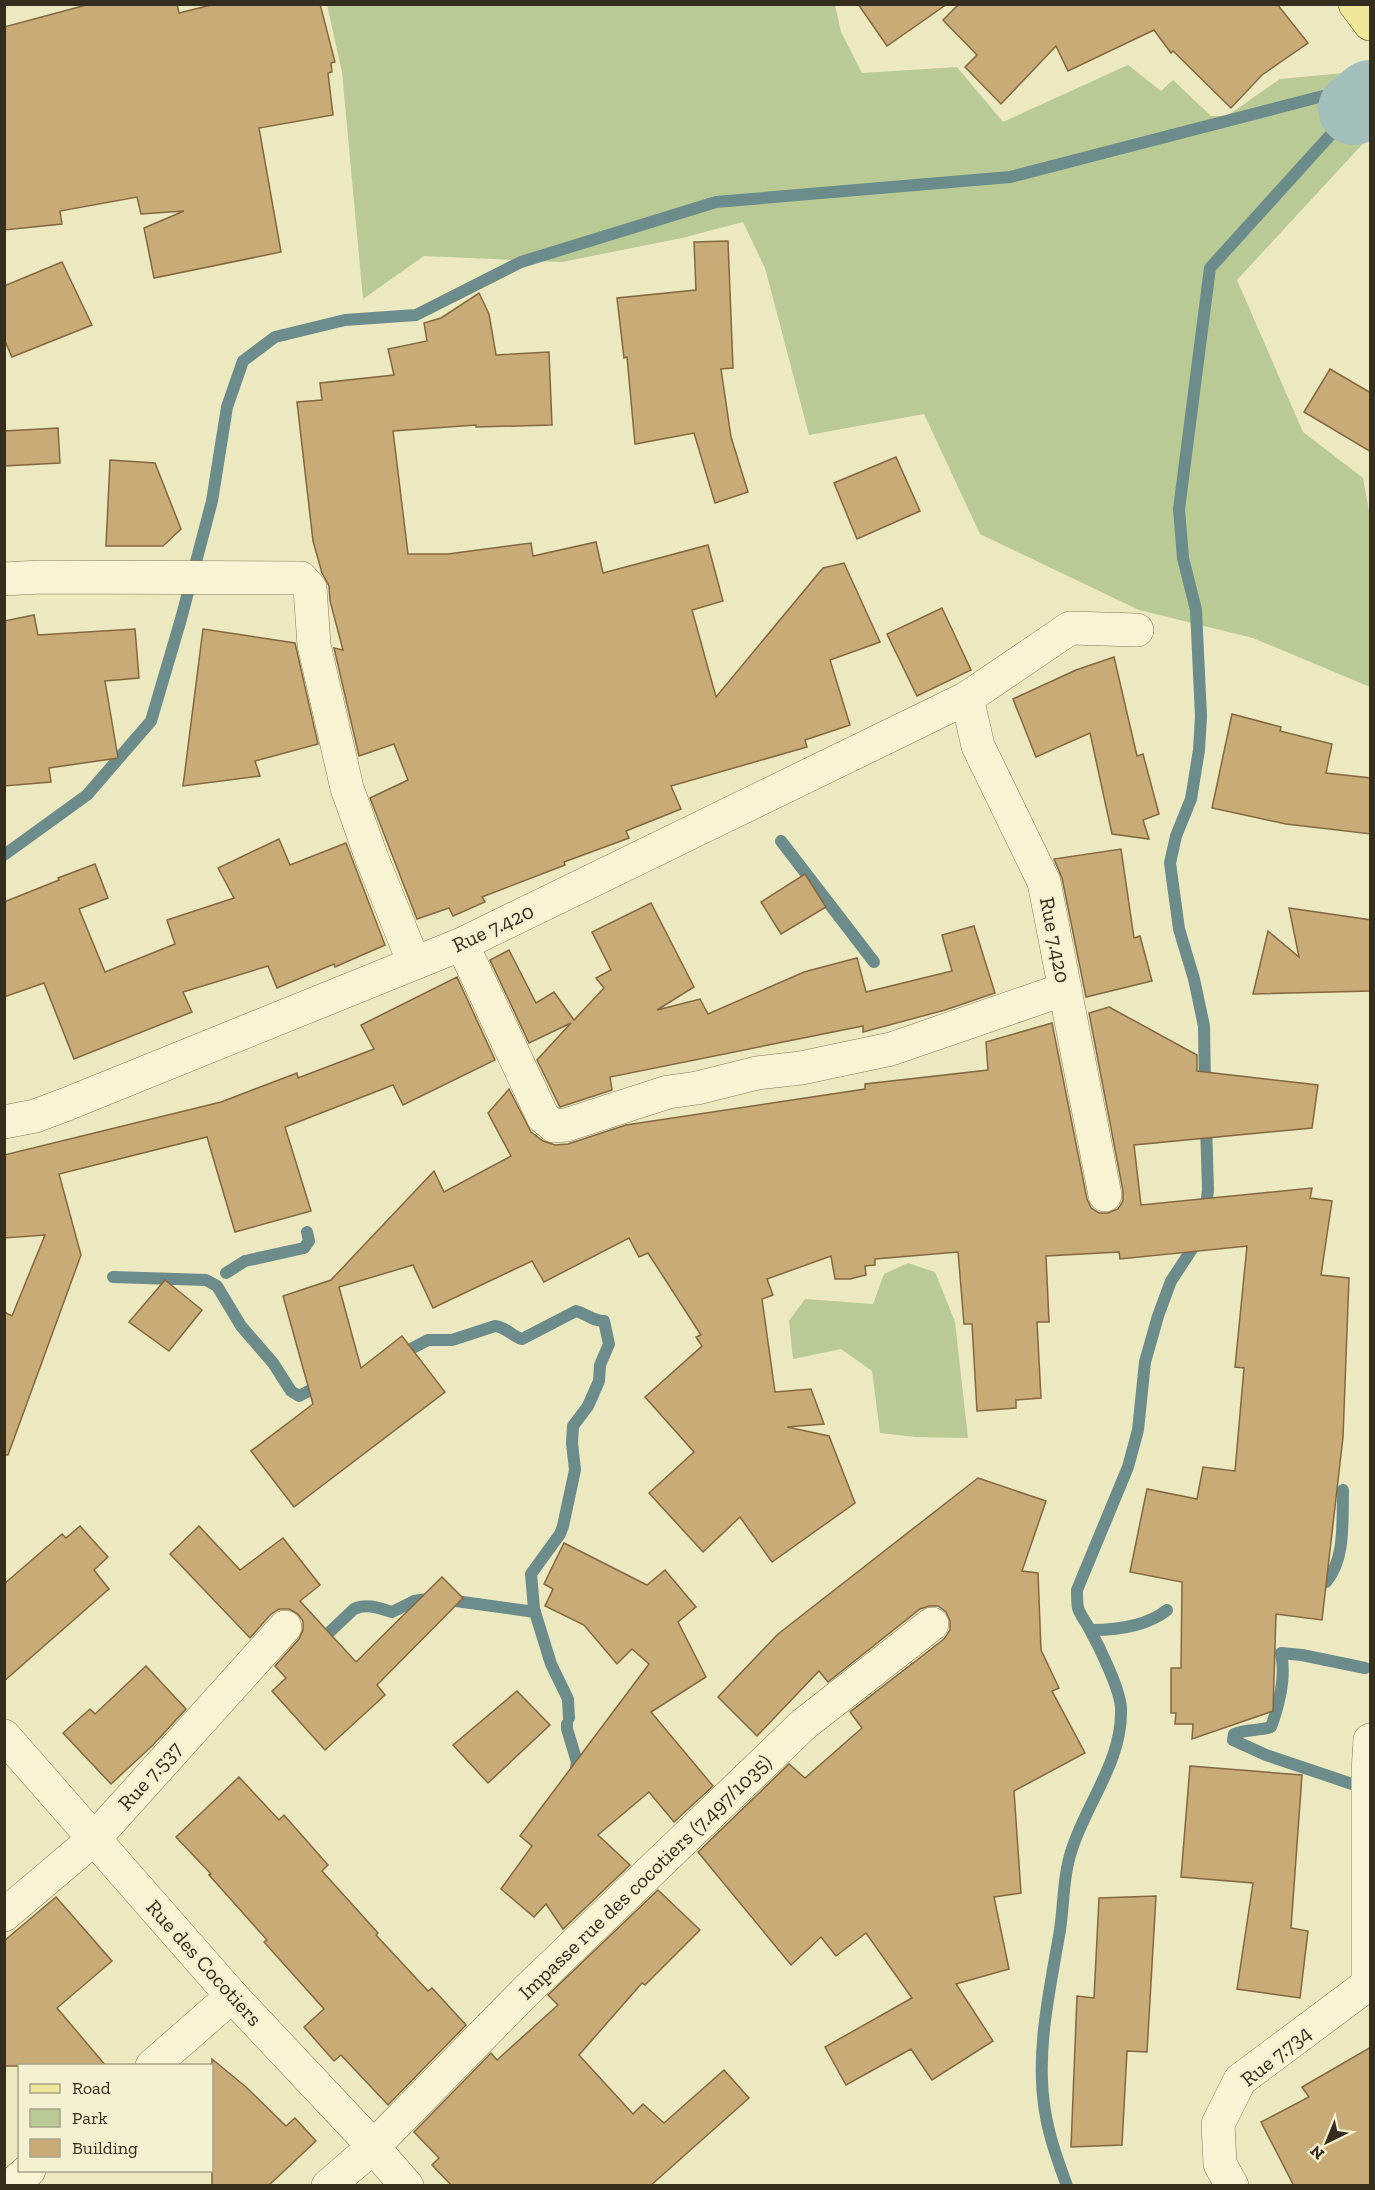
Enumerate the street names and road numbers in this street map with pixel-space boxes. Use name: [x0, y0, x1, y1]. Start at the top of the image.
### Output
street label: Rue 7.420: [1035, 895, 1076, 985]
street label: Rue 7.420: [448, 898, 537, 957]
street label: Rue 7.537: [112, 1736, 187, 1815]
street label: Impasse rue des cocotiers (7.497/1035): [513, 1749, 776, 2004]
street label: Rue des Cocotiers: [141, 1894, 268, 2031]
street label: Rue 7.734: [1235, 2020, 1316, 2092]

